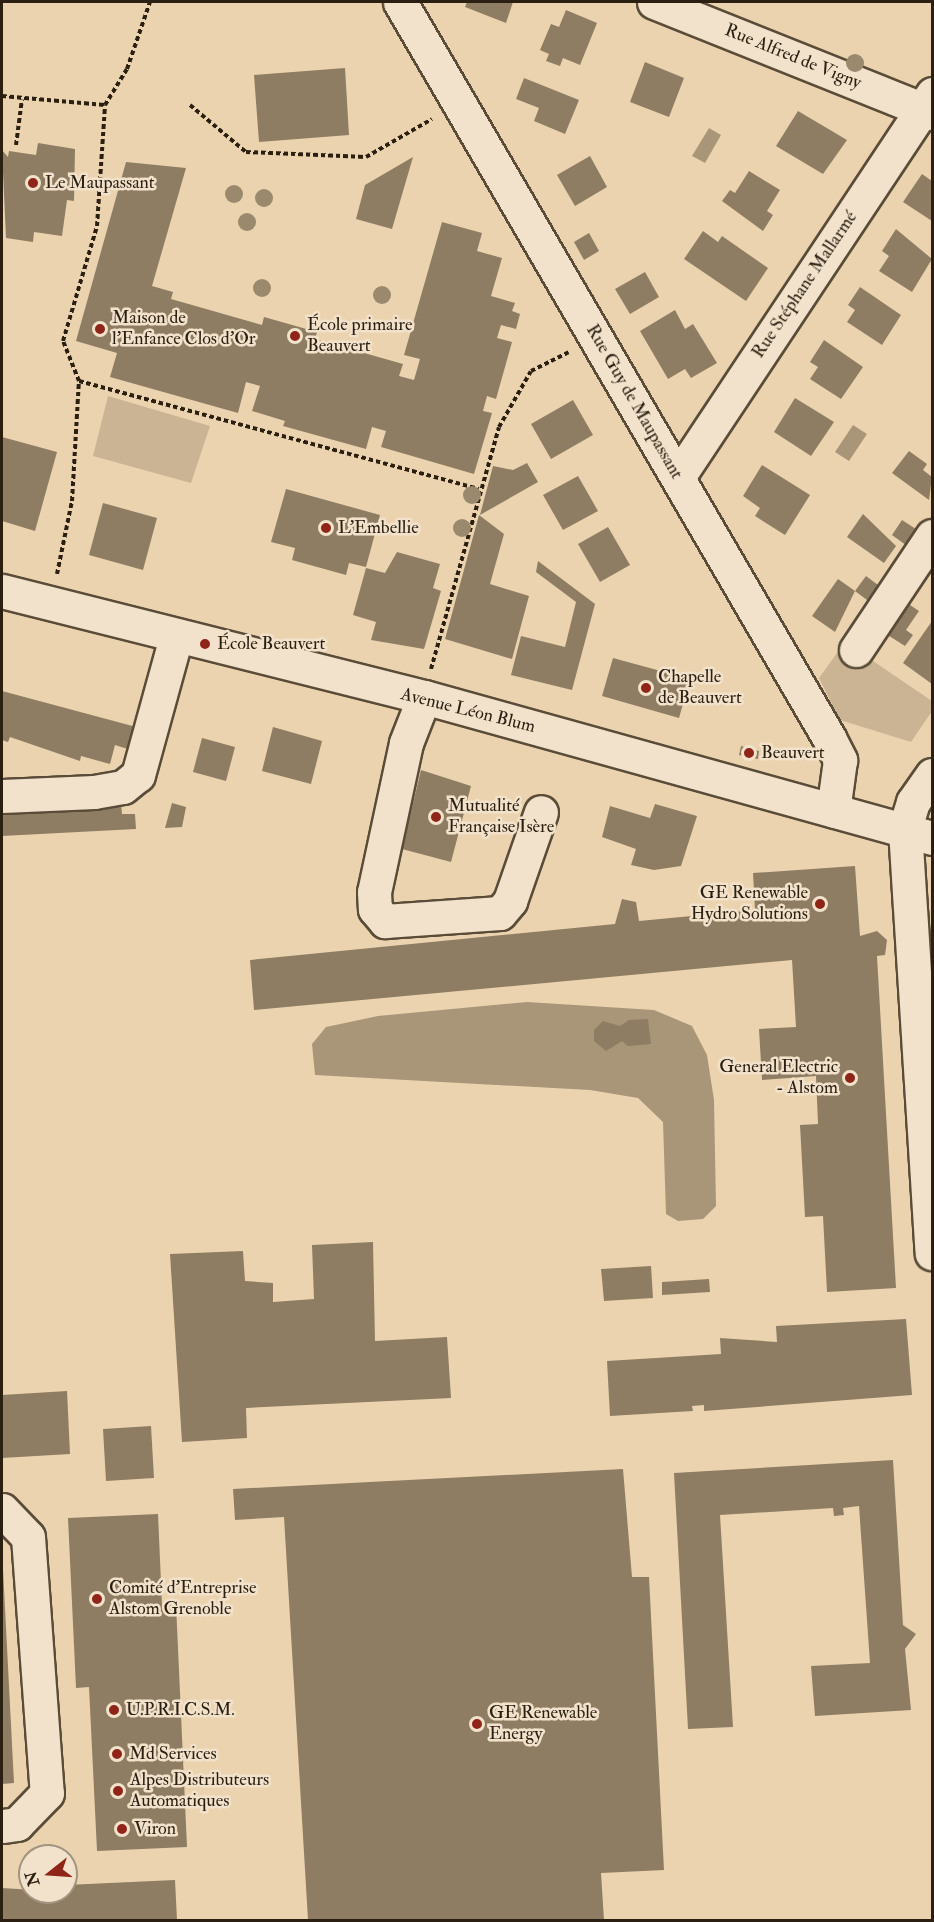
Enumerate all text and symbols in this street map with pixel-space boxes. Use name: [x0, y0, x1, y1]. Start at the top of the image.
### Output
street label: Rue Alfred de Vigny: [721, 20, 865, 94]
place label: Le Maupassant: [45, 172, 155, 194]
marker: Le Maupassant: [26, 176, 40, 190]
street label: Rue Stéphane Mallarmé: [748, 207, 862, 363]
place label: Maison de l'Enfance Clos d'Or: [112, 308, 256, 350]
place label: École primaire Beauvert: [307, 315, 412, 358]
street label: Rue Guy de Maupassant: [581, 321, 687, 483]
marker: Maison de l'Enfance Clos d'Or: [93, 322, 107, 336]
marker: École primaire Beauvert: [288, 329, 302, 343]
place label: L'Embellie: [338, 517, 419, 539]
marker: L'Embellie: [319, 521, 333, 535]
place label: École Beauvert: [217, 633, 325, 655]
marker: École Beauvert: [198, 637, 212, 651]
place label: Chapelle de Beauvert: [658, 667, 742, 710]
marker: Chapelle de Beauvert: [639, 681, 653, 695]
street label: Avenue Léon Blum: [399, 684, 537, 738]
place label: Beauvert: [761, 742, 825, 764]
marker: Beauvert: [742, 746, 756, 760]
place label: Mutualité Française Isère: [448, 796, 554, 838]
marker: Mutualité Française Isère: [429, 810, 443, 824]
place label: GE Renewable Hydro Solutions: [691, 883, 808, 926]
marker: GE Renewable Hydro Solutions: [813, 897, 827, 911]
place label: General Electric - Alstom: [719, 1057, 838, 1100]
marker: General Electric - Alstom: [843, 1071, 857, 1085]
place label: Comité d'Entreprise Alstom Grenoble: [109, 1578, 256, 1620]
marker: Comité d'Entreprise Alstom Grenoble: [90, 1592, 104, 1606]
place label: U.P.R.I.C.S.M.: [126, 1699, 235, 1721]
marker: U.P.R.I.C.S.M.: [107, 1703, 121, 1717]
place label: GE Renewable Energy: [489, 1703, 597, 1746]
marker: GE Renewable Energy: [470, 1717, 484, 1731]
place label: Md Services: [129, 1743, 217, 1765]
marker: Md Services: [110, 1747, 124, 1761]
place label: Alpes Distributeurs Automatiques: [130, 1770, 269, 1812]
marker: Alpes Distributeurs Automatiques: [111, 1784, 125, 1798]
place label: Viron: [134, 1818, 176, 1840]
marker: Viron: [115, 1822, 129, 1836]
north arrow: [18, 1844, 78, 1904]
text: N: [21, 1869, 44, 1888]

